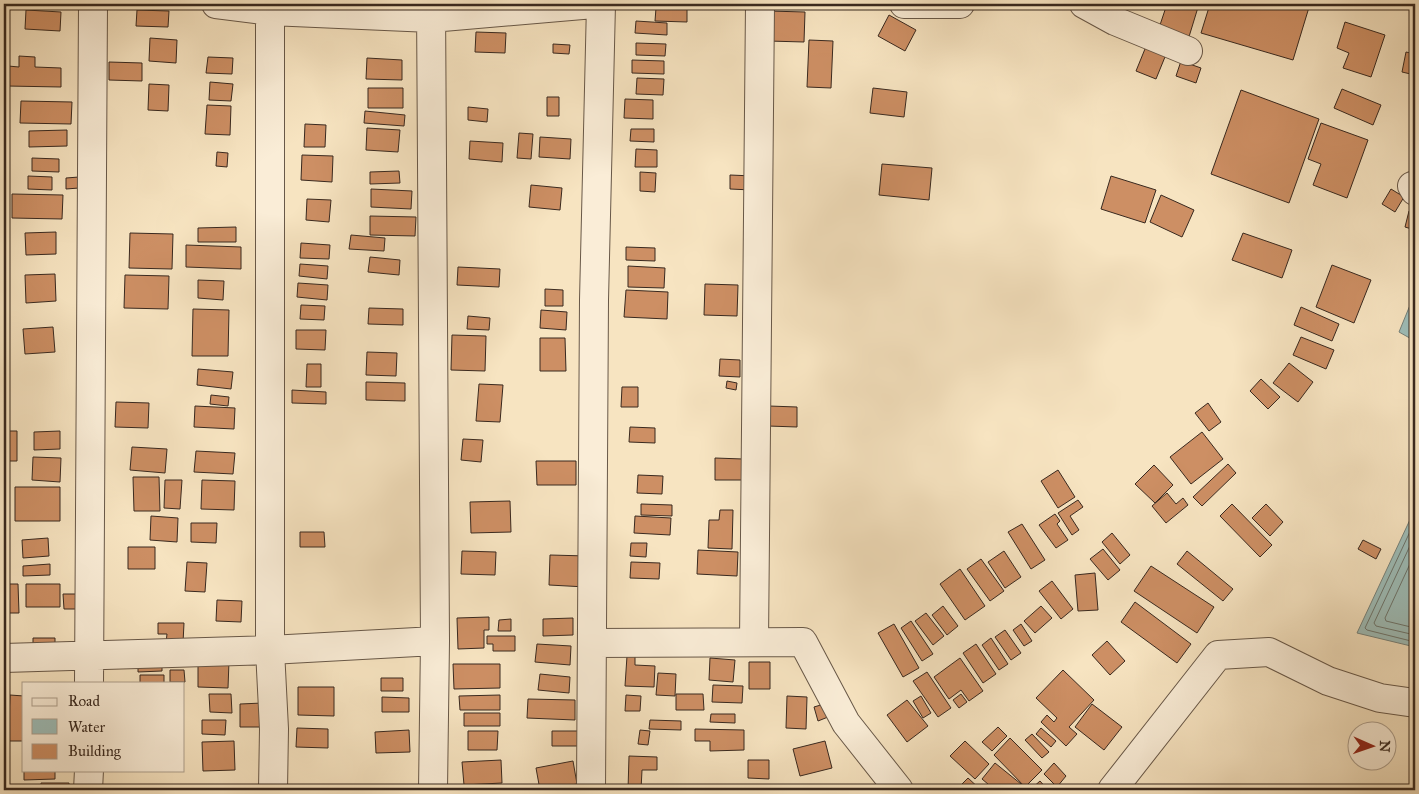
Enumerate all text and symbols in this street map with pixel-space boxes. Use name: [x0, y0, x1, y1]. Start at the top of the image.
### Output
legend: [22, 682, 185, 772]
text: Road: [68, 692, 100, 710]
text: Water: [68, 718, 105, 736]
north arrow: [1346, 722, 1396, 772]
text: N: [1376, 740, 1393, 753]
text: Building: [68, 742, 122, 760]

